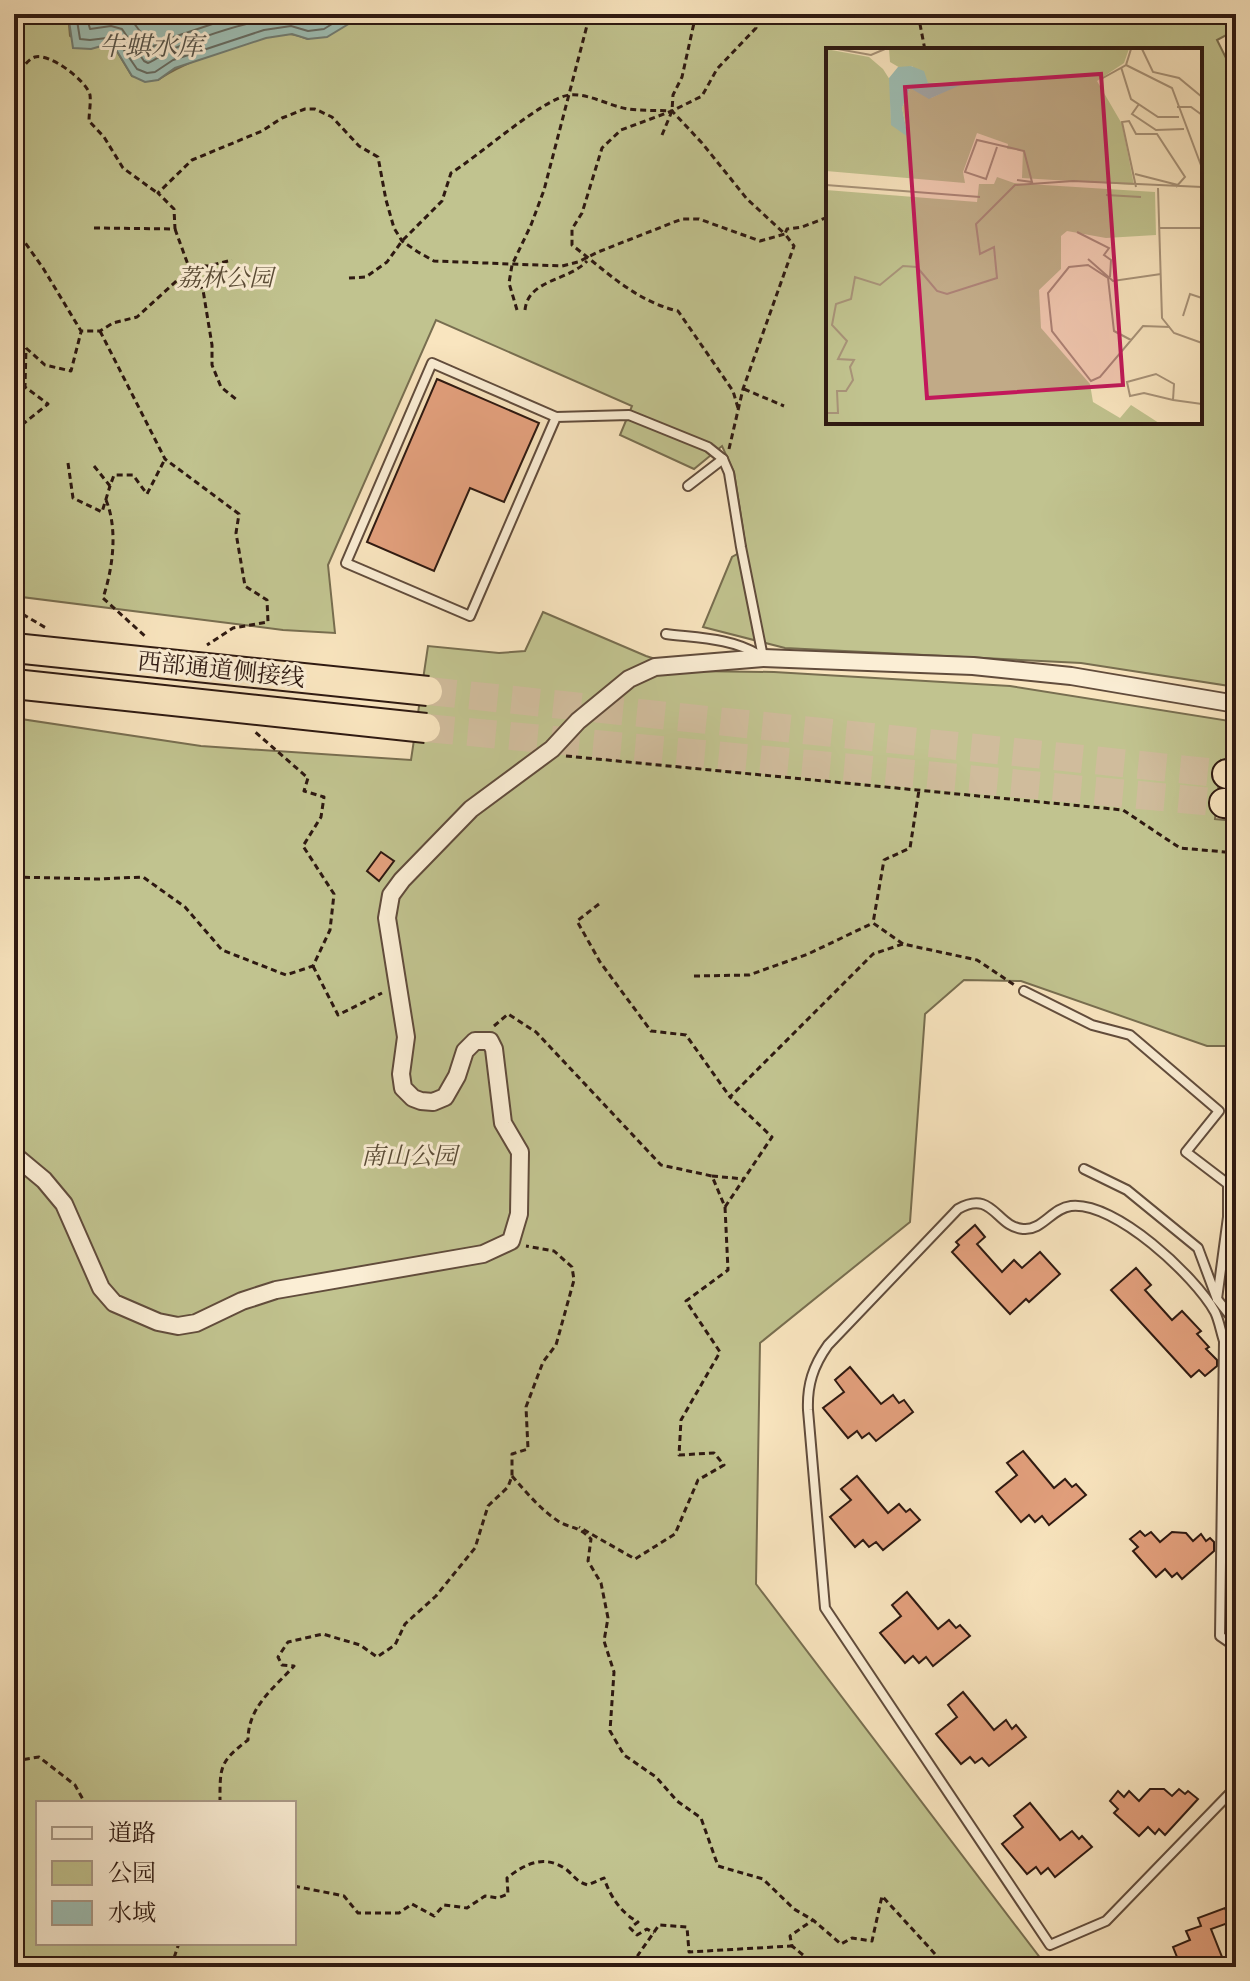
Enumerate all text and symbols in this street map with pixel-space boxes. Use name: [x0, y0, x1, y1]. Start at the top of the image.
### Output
water label: 牛蜞水库: [99, 31, 207, 63]
inset map: [826, 48, 1202, 424]
park label: 荔林公园: [177, 263, 277, 294]
street label: 西部通道侧接线: [136, 646, 306, 694]
park label: 南山公园: [361, 1141, 461, 1172]
legend: [36, 1801, 296, 1945]
text: 道路: [108, 1818, 156, 1849]
text: 公园: [108, 1858, 156, 1889]
text: 水域: [108, 1898, 156, 1929]

